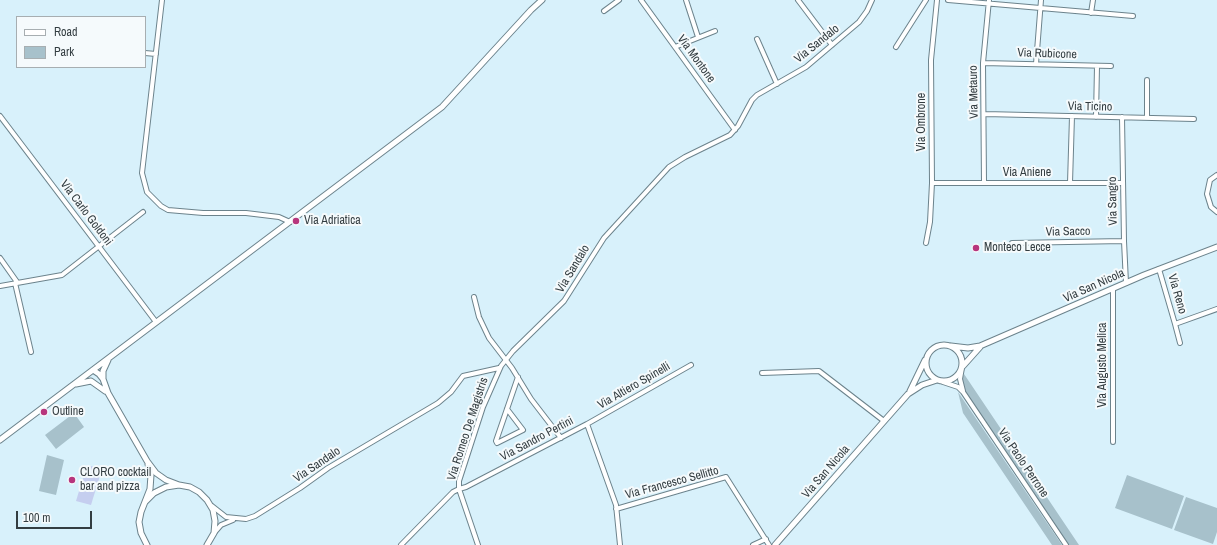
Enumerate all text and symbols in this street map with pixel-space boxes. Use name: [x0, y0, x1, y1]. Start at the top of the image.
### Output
legend: [16, 16, 146, 68]
street label: Via Sandalo: [792, 22, 842, 66]
text: Road: [54, 24, 78, 40]
street label: Via Montone: [674, 32, 718, 86]
text: Park: [54, 44, 74, 60]
street label: Via Rubicone: [1017, 46, 1077, 62]
street label: Via Metauro: [966, 65, 982, 119]
street label: Via Ombrone: [915, 93, 929, 151]
street label: Via Ticino: [1068, 99, 1112, 115]
street label: Via Aniene: [1003, 166, 1051, 180]
street label: Via Sangro: [1105, 176, 1121, 226]
street label: Via Carlo Goldoni: [57, 178, 115, 248]
place label: Via Adriatica: [304, 214, 361, 228]
marker: Via Adriatica: [291, 216, 301, 226]
street label: Via Sacco: [1046, 224, 1090, 240]
place label: Monteco Lecce: [984, 241, 1051, 255]
street label: Via Sandalo: [553, 242, 593, 296]
marker: Monteco Lecce: [971, 243, 981, 253]
street label: Via San Nicola: [1061, 266, 1127, 306]
street label: Via Reno: [1164, 272, 1190, 316]
street label: Via Augusto Melica: [1096, 322, 1110, 408]
street label: Via Altiero Spinelli: [595, 359, 673, 413]
street label: Via Romeo De Magistris: [445, 376, 491, 482]
place label: Outline: [52, 405, 84, 419]
marker: Outline: [39, 407, 49, 417]
street label: Via Sandro Pertini: [498, 414, 576, 464]
street label: Via Paolo Perrone: [995, 426, 1051, 500]
street label: Via San Nicola: [799, 443, 853, 501]
street label: Via Sandalo: [291, 444, 343, 486]
street label: Via Francesco Sellitto: [624, 464, 720, 502]
place label: CLORO cocktail bar and pizza: [80, 466, 151, 494]
marker: CLORO cocktail bar and pizza: [67, 475, 77, 485]
scale bar: [18, 503, 94, 529]
text: 100 m: [23, 510, 50, 526]

